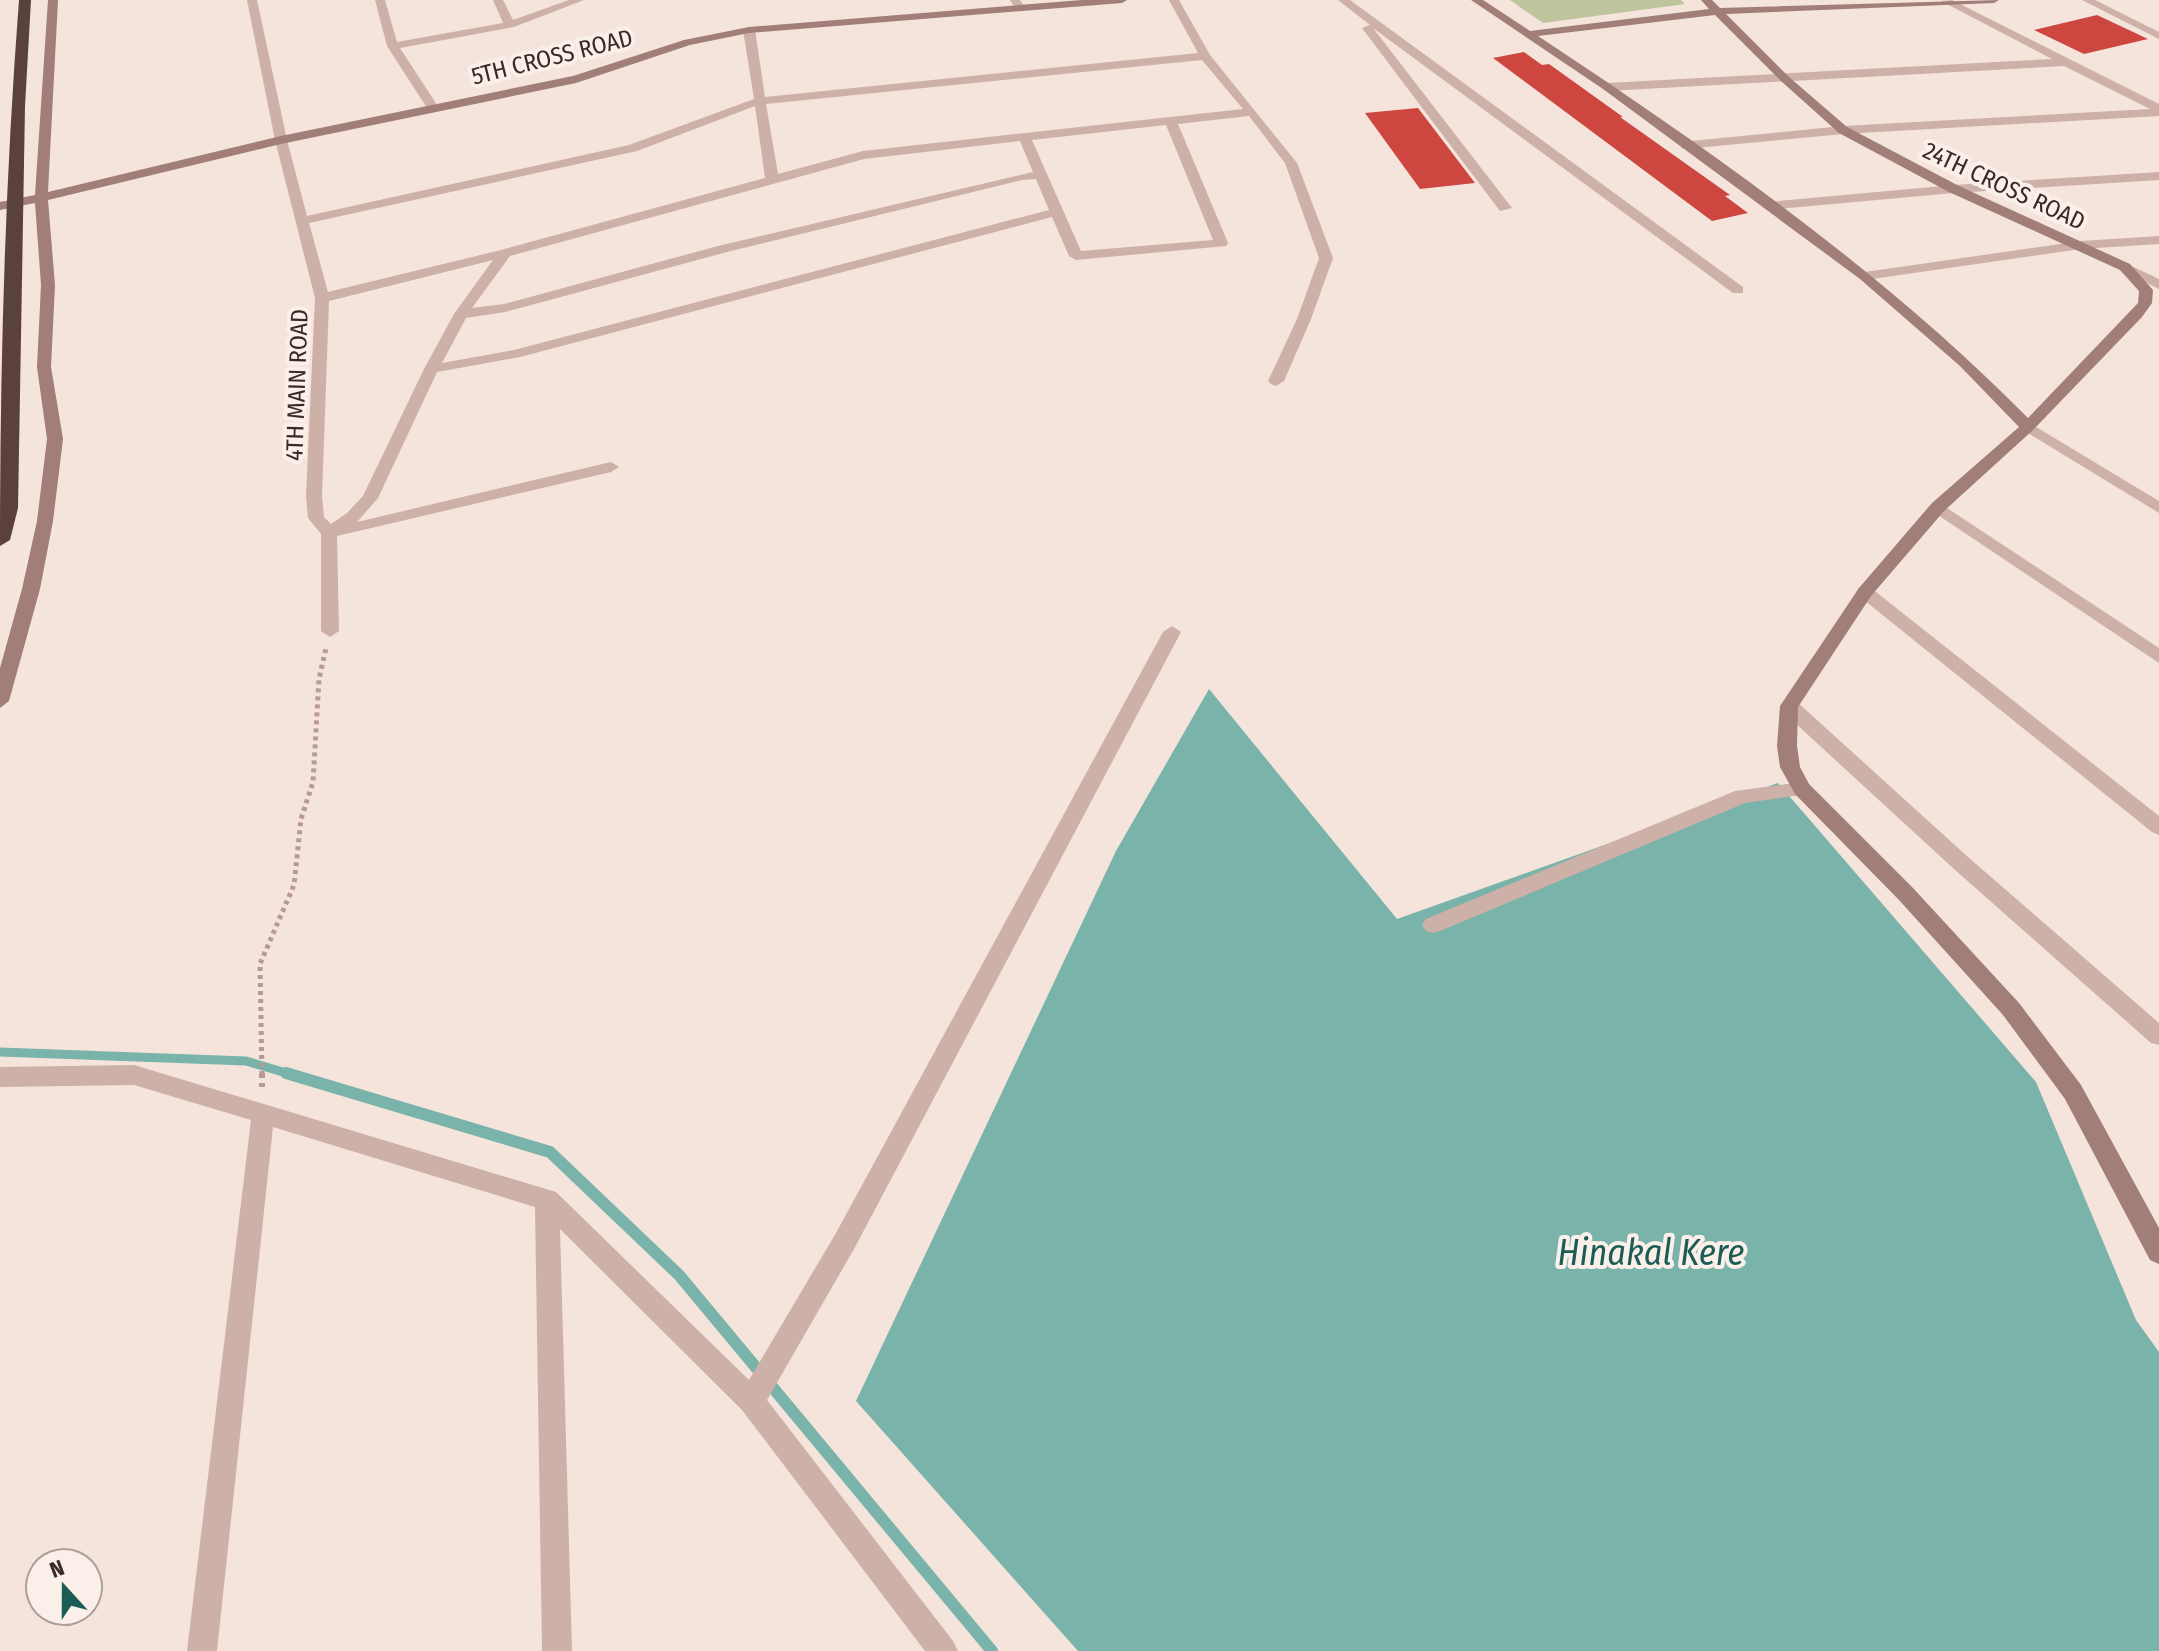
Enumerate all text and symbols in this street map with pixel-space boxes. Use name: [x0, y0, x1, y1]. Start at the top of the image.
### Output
street label: 5TH CROSS ROAD: [469, 23, 635, 91]
street label: 24TH CROSS ROAD: [1919, 136, 2089, 236]
street label: 4TH MAIN ROAD: [280, 308, 314, 462]
water label: Hinakal Kere: [1558, 1231, 1744, 1275]
north arrow: [24, 1547, 104, 1627]
text: N: [46, 1554, 68, 1584]

